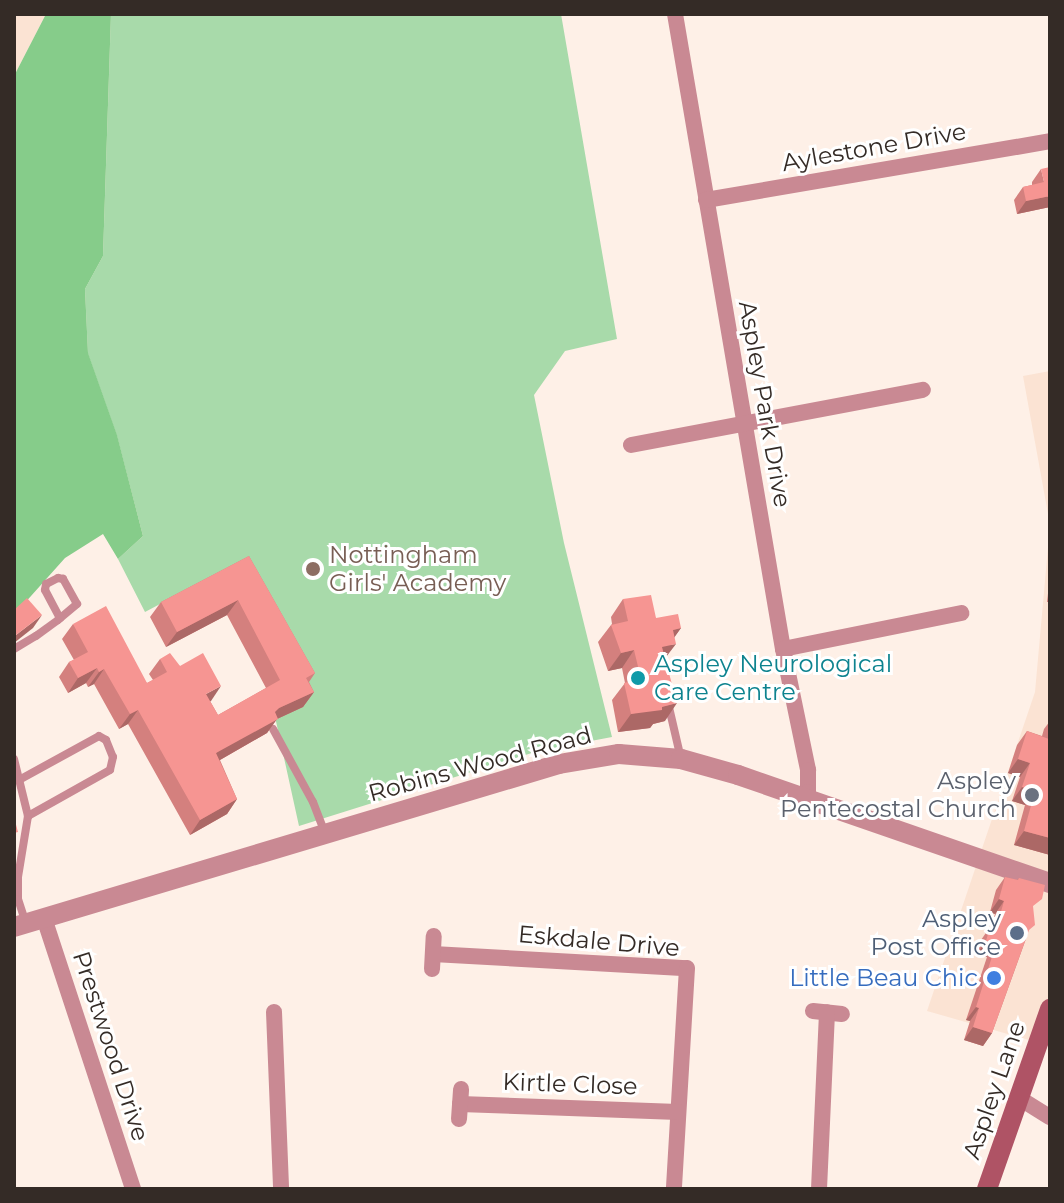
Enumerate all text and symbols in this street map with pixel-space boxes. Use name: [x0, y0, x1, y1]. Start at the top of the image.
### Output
street label: Aylestone Drive: [780, 117, 968, 177]
street label: Aspley Park Drive: [733, 299, 797, 509]
place label: Nottingham Girls' Academy: [329, 541, 506, 597]
marker: Nottingham Girls' Academy: [304, 560, 322, 578]
place label: Aspley Neurological Care Centre: [654, 650, 892, 706]
marker: Aspley Neurological Care Centre: [629, 669, 647, 687]
street label: Robins Wood Road: [365, 720, 595, 808]
place label: Aspley Pentecostal Church: [780, 767, 1016, 823]
marker: Aspley Pentecostal Church: [1023, 786, 1041, 804]
place label: Aspley Post Office: [871, 905, 1001, 961]
street label: Eskdale Drive: [517, 920, 681, 962]
marker: Aspley Post Office: [1008, 924, 1026, 942]
street label: Prestwood Drive: [67, 947, 155, 1145]
place label: Little Beau Chic: [789, 964, 978, 992]
marker: Little Beau Chic: [985, 969, 1003, 987]
street label: Aspley Lane: [957, 1017, 1031, 1163]
street label: Kirtle Close: [502, 1067, 638, 1101]

